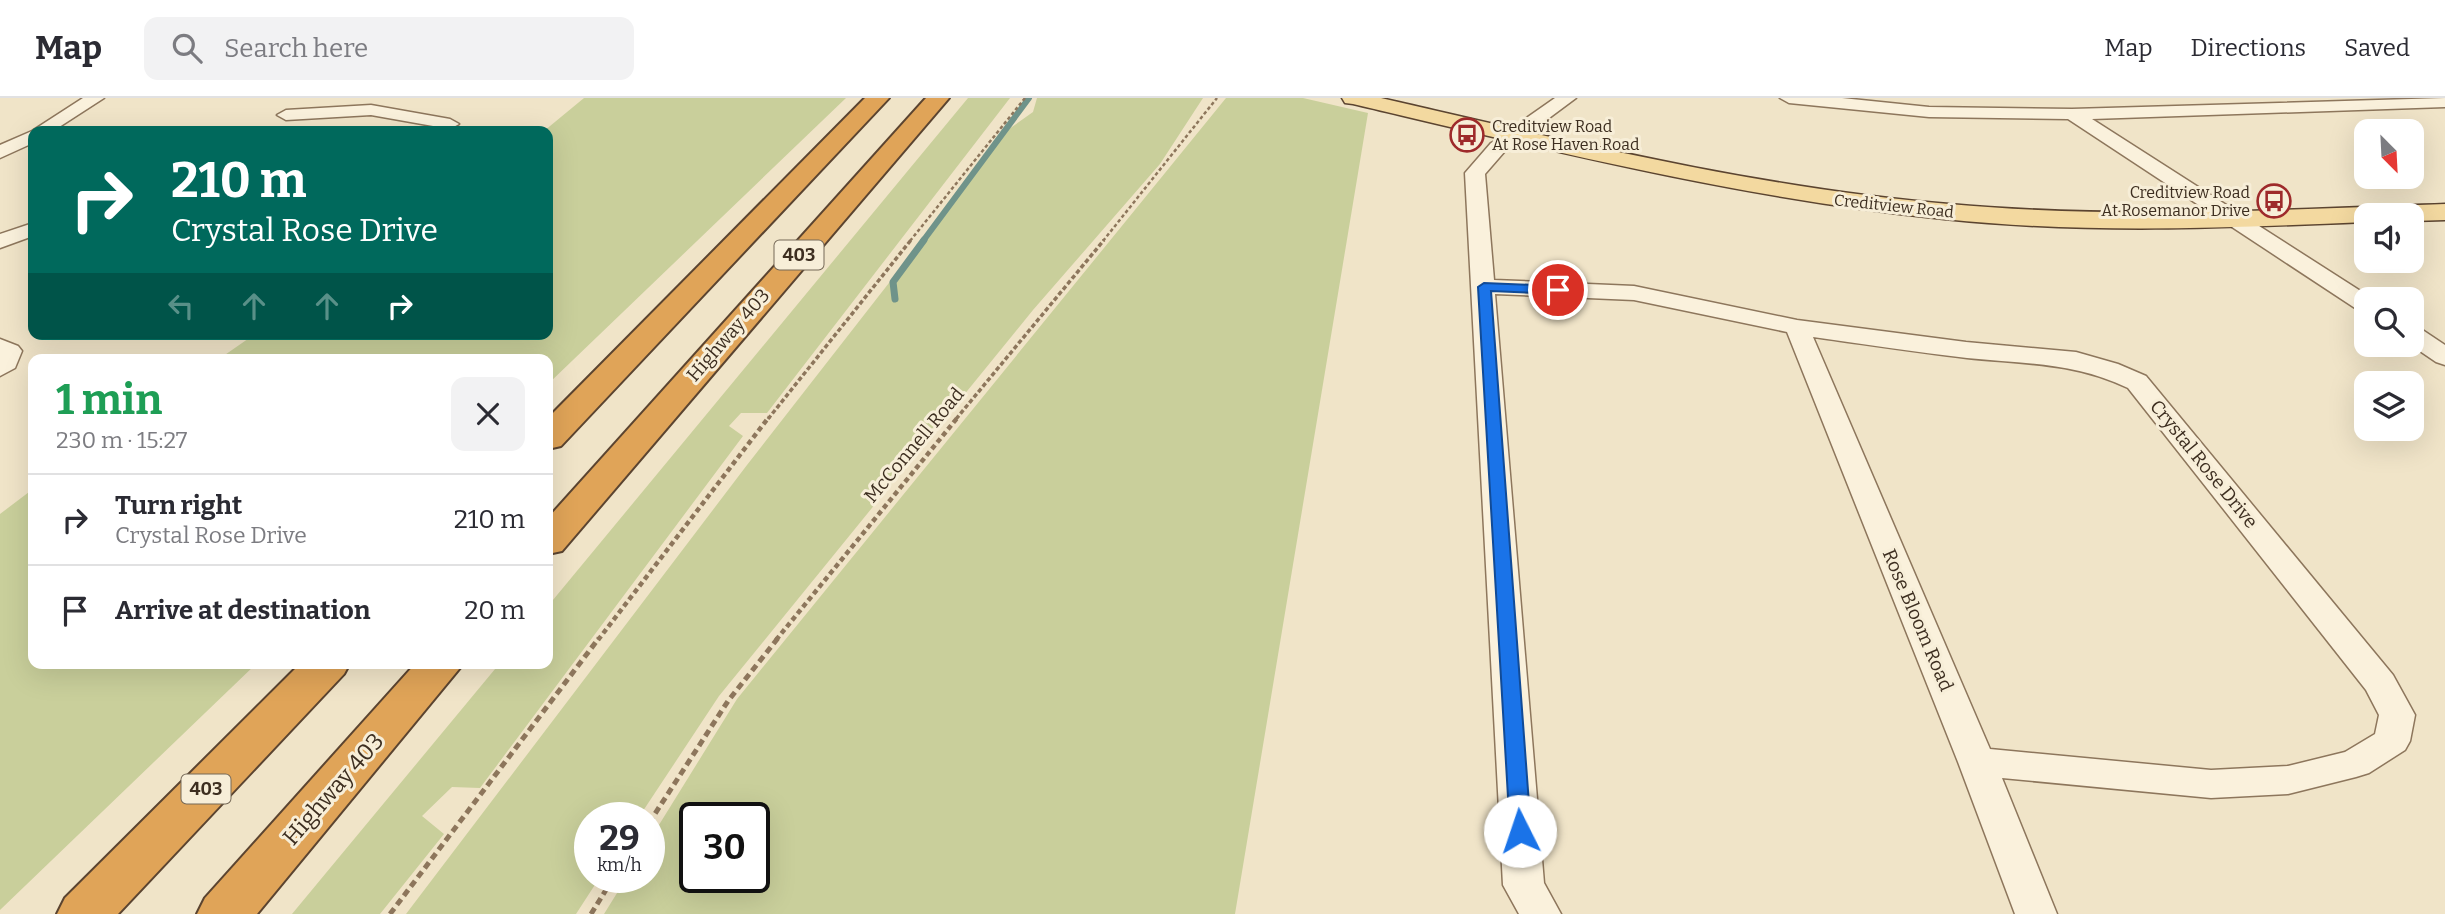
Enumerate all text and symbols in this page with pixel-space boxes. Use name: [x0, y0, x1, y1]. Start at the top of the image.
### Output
search box: [144, 17, 634, 80]
text: Map: [35, 28, 102, 68]
icon: search: [168, 29, 206, 67]
text: Search here: [224, 33, 368, 64]
text: Map: [2104, 34, 2153, 62]
text: Directions: [2191, 34, 2306, 62]
text: Saved: [2344, 34, 2410, 62]
bus stop icon: Creditview Road At Rose Haven Road: [1448, 116, 1486, 154]
place label: Creditview Road At Rose Haven Road: [1492, 117, 1640, 154]
north arrow: [2354, 119, 2424, 189]
map controls: [2354, 119, 2424, 441]
text: 210 m: [171, 151, 306, 210]
icon: right: [56, 154, 147, 245]
bus stop icon: Creditview Road At Rosemanor Drive: [2255, 182, 2293, 220]
place label: Creditview Road At Rosemanor Drive: [2101, 183, 2251, 220]
street label: Creditview Road: [1833, 190, 1955, 222]
button: sound: [2354, 203, 2424, 273]
text: Crystal Rose Drive: [171, 211, 438, 249]
road number: 403: [774, 240, 824, 270]
pin: [1528, 260, 1588, 320]
icon: arrive: [1539, 271, 1577, 309]
street label: Highway 403: [682, 284, 774, 386]
icon: left: [162, 287, 200, 325]
icon: ahead: [235, 287, 273, 325]
icon: ahead: [308, 287, 346, 325]
icon: right: [381, 287, 419, 325]
button: search: [2354, 287, 2424, 357]
button: layers: [2354, 371, 2424, 441]
text: 1 min: [56, 375, 162, 425]
button: close: [451, 377, 525, 451]
street label: McConnell Road: [859, 383, 969, 507]
street label: Crystal Rose Drive: [2145, 395, 2263, 533]
text: 230 m · 15:27: [56, 426, 187, 454]
text: Turn right: [115, 490, 242, 521]
icon: right: [56, 501, 94, 539]
text: 210 m: [454, 504, 525, 535]
text: Crystal Rose Drive: [115, 521, 307, 549]
street label: Rose Bloom Road: [1878, 545, 1958, 695]
icon: arrive: [56, 592, 94, 630]
text: Arrive at destination: [115, 595, 370, 626]
text: 20 m: [464, 595, 525, 626]
street label: Highway 403: [277, 727, 389, 851]
road number: 403: [182, 774, 230, 804]
position arrow: [1483, 794, 1557, 868]
speed limit sign: 30: [679, 802, 770, 893]
text: 29: [599, 817, 640, 859]
text: km/h: [597, 854, 642, 876]

